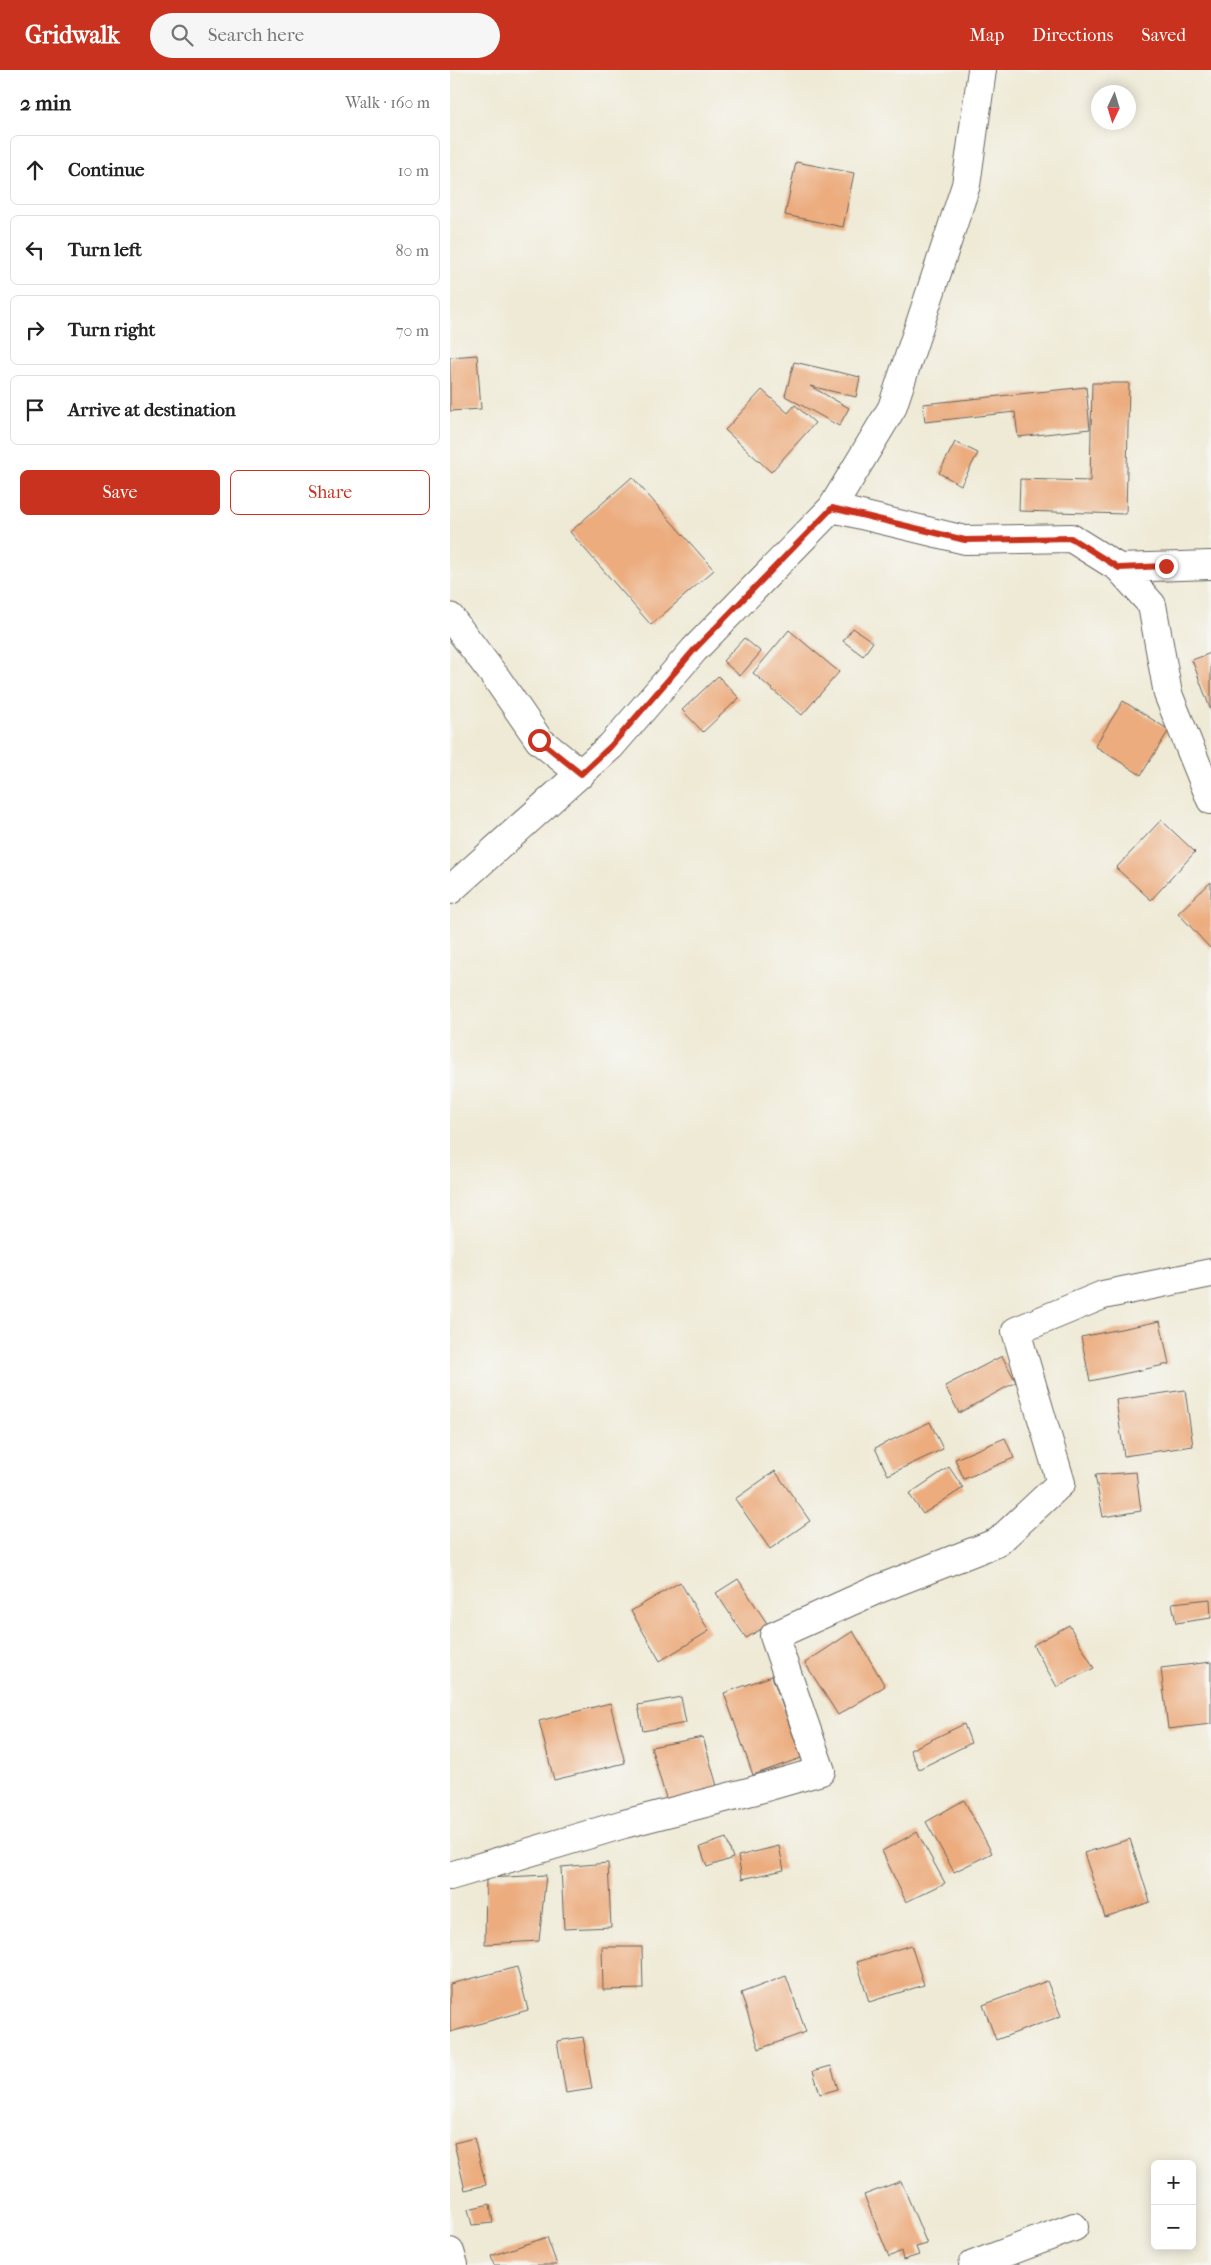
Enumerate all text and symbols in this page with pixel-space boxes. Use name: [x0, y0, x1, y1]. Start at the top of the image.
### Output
search box: [150, 13, 500, 58]
text: Gridwalk: [25, 21, 120, 49]
icon: search: [168, 21, 196, 49]
text: Search here: [208, 24, 304, 46]
text: Map: [970, 25, 1004, 46]
text: Directions: [1032, 25, 1113, 46]
text: Saved: [1141, 25, 1186, 46]
north arrow: [1091, 85, 1136, 130]
text: 2 min: [20, 91, 71, 115]
text: Walk · 160 m: [345, 93, 430, 112]
icon: ahead: [21, 156, 49, 184]
text: Continue: [68, 159, 144, 181]
text: 10 m: [398, 161, 429, 180]
icon: left: [21, 236, 49, 264]
text: Turn left: [68, 239, 142, 261]
text: 80 m: [395, 241, 429, 260]
icon: right: [21, 316, 49, 344]
text: Turn right: [68, 319, 155, 341]
text: 70 m: [396, 321, 429, 340]
icon: arrive: [21, 396, 49, 424]
text: Arrive at destination: [68, 399, 236, 421]
button: Save: [20, 470, 220, 515]
button: Share: [230, 470, 430, 515]
route end: [1155, 555, 1178, 578]
route start: [528, 729, 551, 752]
map controls: [1151, 2160, 1196, 2250]
button: +: [1151, 2160, 1196, 2205]
button: −: [1151, 2205, 1196, 2250]

